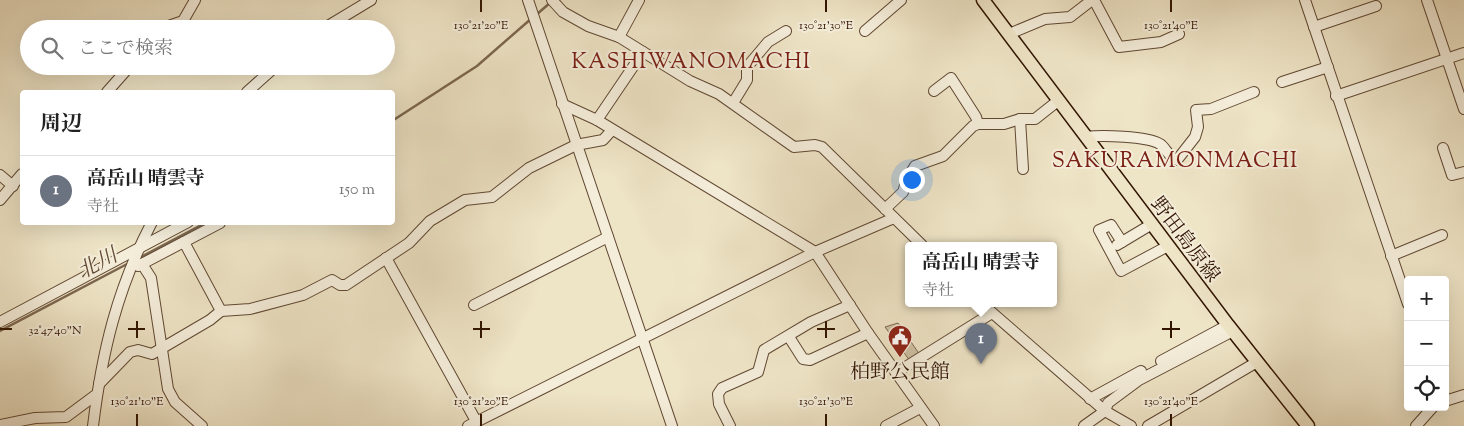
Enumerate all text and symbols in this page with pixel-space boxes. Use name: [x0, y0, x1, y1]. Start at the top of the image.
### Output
text: 130°21'20"E: [454, 17, 509, 35]
text: 130°21'30"E: [799, 17, 854, 35]
text: 130°21'40"E: [1144, 17, 1199, 35]
search box: [20, 20, 395, 75]
icon: search: [38, 34, 66, 62]
text: ここで検索: [78, 36, 173, 63]
district label: KASHIWANOMACHI: [571, 47, 811, 79]
text: 周辺: [40, 110, 82, 140]
district label: SAKURAMONMACHI: [1052, 146, 1298, 178]
text: 高岳山 晴雲寺: [87, 166, 205, 193]
your location: [899, 167, 925, 193]
text: 1: [53, 179, 59, 202]
text: 150 m: [339, 179, 375, 202]
street label: 野田島原線: [1142, 192, 1226, 289]
text: 寺社: [87, 196, 119, 219]
water label: 北川: [72, 241, 125, 288]
popup: [905, 242, 1057, 307]
text: 高岳山 晴雲寺: [922, 250, 1040, 277]
map controls: [1404, 276, 1449, 411]
button: +: [1404, 276, 1449, 321]
text: 寺社: [922, 280, 954, 303]
button: −: [1404, 321, 1449, 366]
text: 32°47'40"N: [28, 322, 82, 340]
pin: 1: [965, 323, 997, 364]
public building icon: 柏野公民館: [887, 324, 913, 358]
place label: 柏野公民館: [850, 359, 950, 388]
button: locate: [1404, 366, 1449, 411]
text: 130°21'10"E: [110, 393, 164, 411]
text: 130°21'20"E: [454, 393, 509, 411]
text: 130°21'30"E: [799, 393, 854, 411]
text: 130°21'40"E: [1144, 393, 1199, 411]

